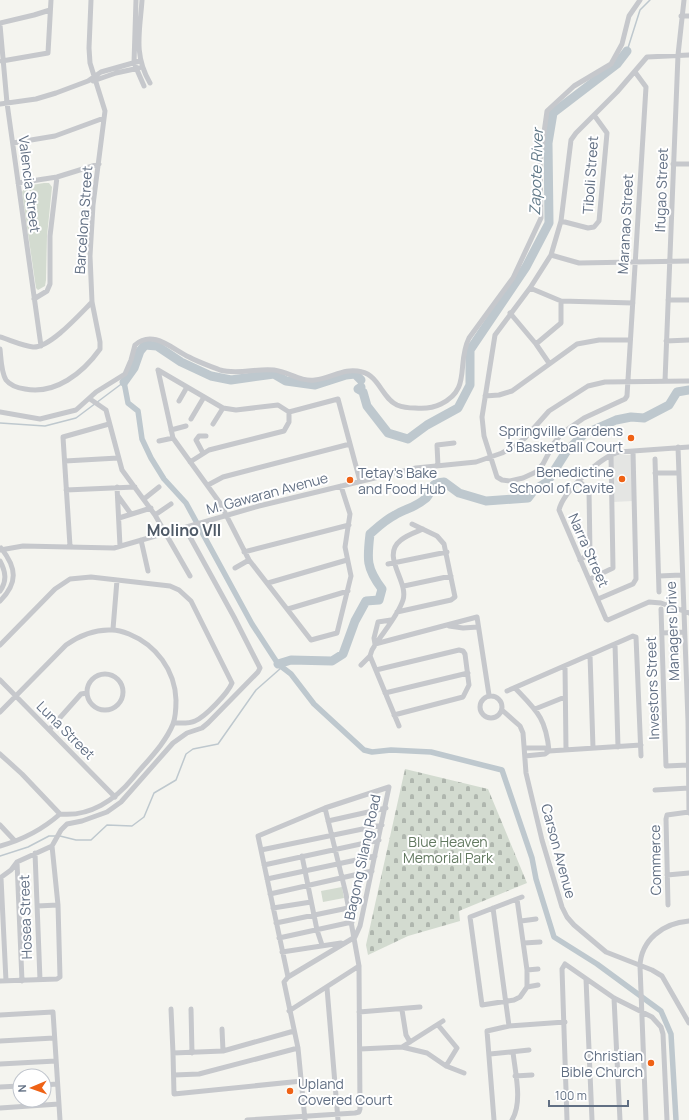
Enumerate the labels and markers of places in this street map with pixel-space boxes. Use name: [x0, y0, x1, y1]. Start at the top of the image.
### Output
place label: Springville Gardens 3 Basketball Court: [499, 421, 623, 456]
marker: Springville Gardens 3 Basketball Court: [626, 433, 636, 443]
place label: Benedictine School of Cavite: [509, 462, 614, 497]
place label: Tetay's Bake and Food Hub: [358, 463, 446, 498]
marker: Benedictine School of Cavite: [617, 474, 627, 484]
marker: Tetay's Bake and Food Hub: [345, 475, 355, 485]
place label: Christian Bible Church: [561, 1046, 643, 1081]
marker: Christian Bible Church: [646, 1058, 656, 1068]
place label: Upland Covered Court: [298, 1074, 393, 1109]
marker: Upland Covered Court: [285, 1086, 295, 1096]

